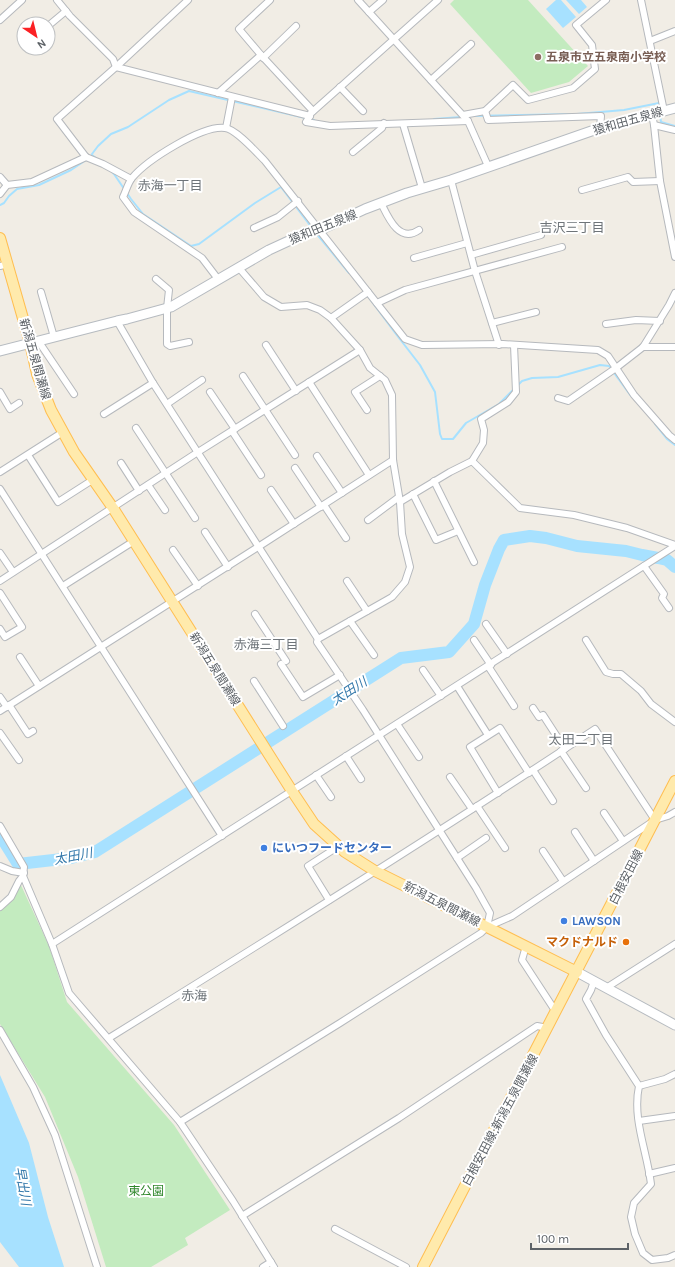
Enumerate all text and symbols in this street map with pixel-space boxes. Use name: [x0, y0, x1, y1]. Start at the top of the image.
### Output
north arrow: [16, 16, 56, 56]
text: N: [34, 36, 48, 51]
place label: 五泉市立五泉南小学校: [546, 50, 666, 64]
marker: 五泉市立五泉南小学校: [533, 52, 543, 62]
street label: 猿和田五泉線: [591, 104, 665, 138]
district label: 赤海一丁目: [137, 178, 203, 193]
street label: 猿和田五泉線: [287, 207, 359, 247]
district label: 吉沢三丁目: [539, 220, 605, 235]
street label: 新潟五泉間瀬線: [17, 317, 53, 401]
street label: 新潟五泉間瀬線: [187, 630, 243, 708]
district label: 赤海三丁目: [233, 637, 299, 652]
water label: 太田川: [329, 673, 371, 708]
district label: 太田二丁目: [548, 732, 614, 747]
place label: にいつフードセンター: [272, 841, 392, 855]
marker: にいつフードセンター: [259, 843, 269, 853]
water label: 太田川: [52, 845, 96, 867]
street label: 白根安田線: [606, 847, 646, 907]
street label: 新潟五泉間瀬線: [401, 879, 483, 929]
place label: LAWSON: [572, 914, 621, 928]
marker: LAWSON: [559, 916, 569, 926]
place label: マクドナルド: [546, 935, 618, 949]
marker: マクドナルド: [621, 937, 631, 947]
district label: 赤海: [181, 988, 207, 1003]
street label: 白根安田線;新潟五泉間瀬線: [459, 1052, 541, 1188]
water label: 早出川: [12, 1165, 34, 1208]
park label: 東公園: [128, 1184, 164, 1198]
scale bar: [531, 1225, 628, 1251]
text: 100 m: [537, 1232, 569, 1246]

